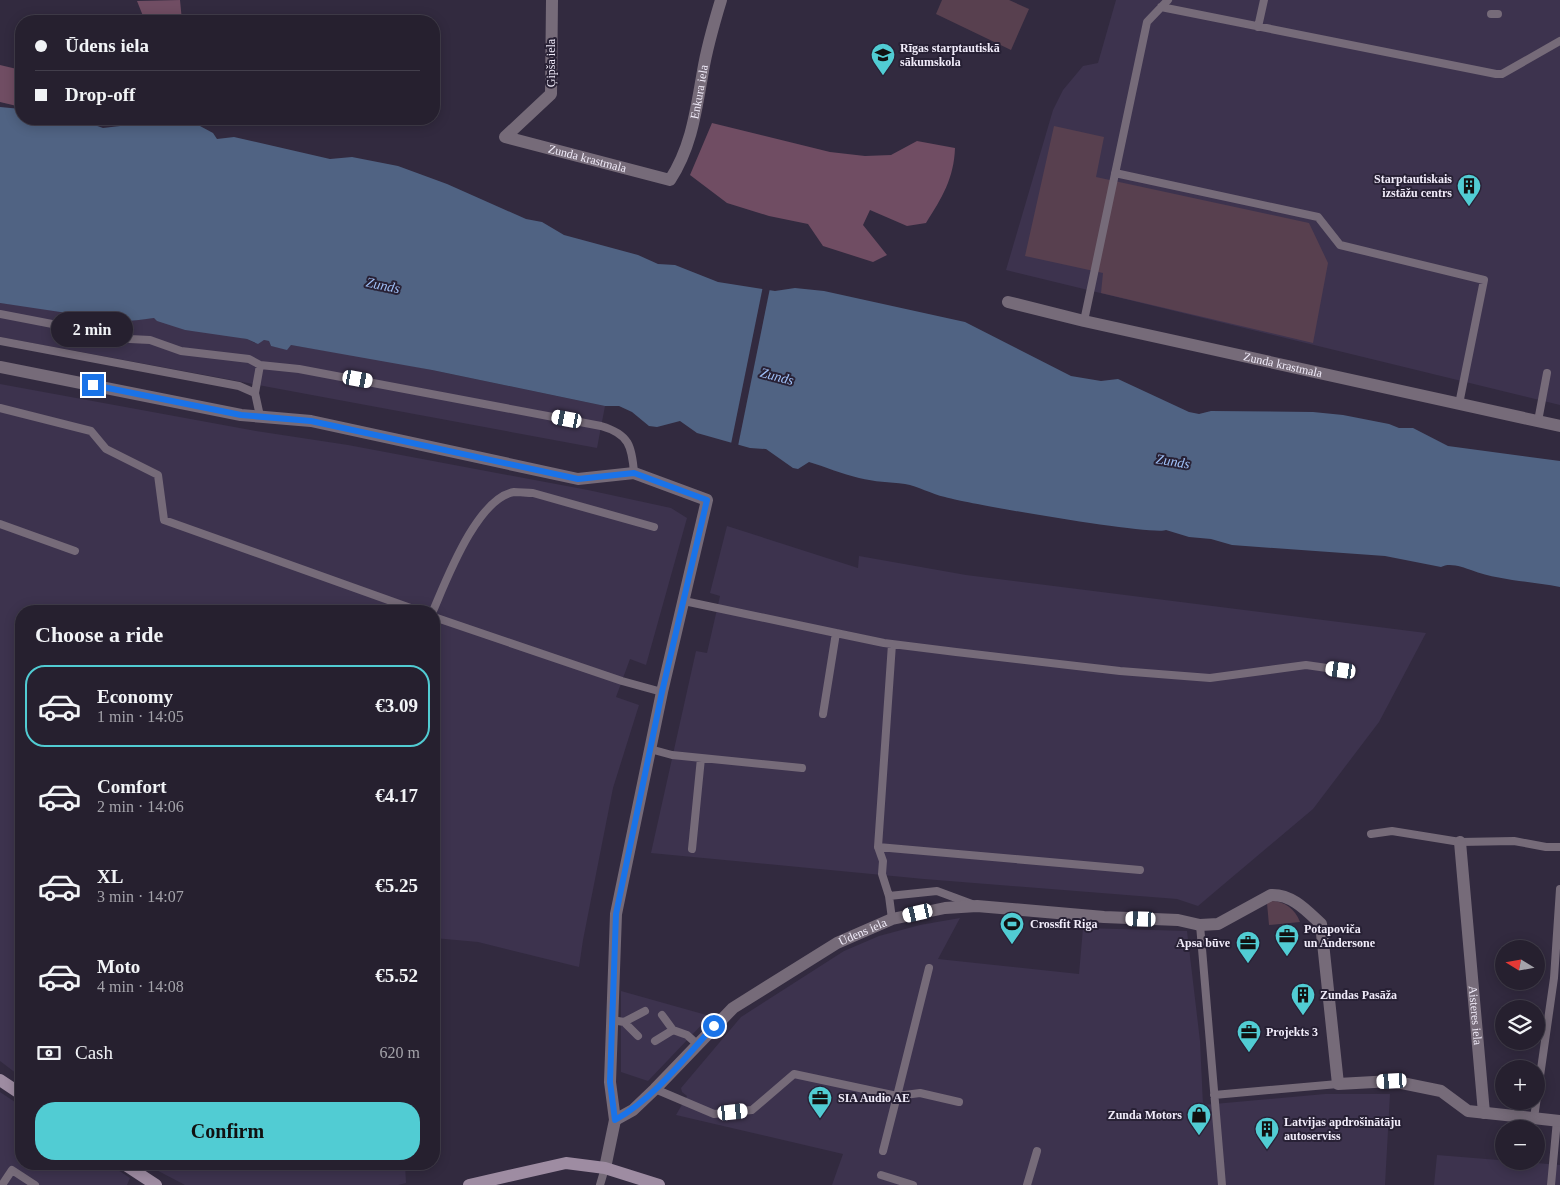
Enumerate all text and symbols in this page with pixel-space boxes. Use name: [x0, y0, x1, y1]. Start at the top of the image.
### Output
text: Ūdens iela: [65, 35, 149, 56]
street label: Ģipša iela: [544, 38, 558, 87]
place label: Rīgas starptautiskā sākumskola: [900, 41, 1000, 69]
school or university icon: Rīgas starptautiskā sākumskola: [870, 42, 896, 76]
street label: Enkura iela: [687, 63, 711, 120]
text: Drop-off: [65, 84, 135, 105]
street label: Zunda krastmala: [547, 142, 629, 176]
place label: Starptautiskais izstāžu centrs: [1374, 172, 1452, 200]
building icon: Starptautiskais izstāžu centrs: [1456, 173, 1482, 207]
water label: Zunds: [365, 275, 402, 296]
callout: 2 min: [52, 312, 134, 348]
text: 2 min: [73, 321, 111, 338]
street label: Zunda krastmala: [1242, 349, 1324, 381]
water label: Zunds: [758, 365, 796, 388]
car: [341, 369, 374, 389]
route end: [82, 374, 104, 396]
car: [550, 409, 583, 429]
water label: Zunds: [1155, 451, 1192, 472]
text: Choose a ride: [35, 622, 163, 647]
car: [1325, 660, 1356, 680]
icon: car: [37, 684, 82, 729]
text: Economy: [97, 686, 173, 707]
text: €3.09: [375, 695, 418, 716]
text: 1 min · 14:05: [97, 708, 184, 725]
icon: car: [37, 774, 82, 819]
text: Comfort: [97, 776, 167, 797]
text: €4.17: [375, 785, 418, 806]
text: 2 min · 14:06: [97, 798, 184, 815]
icon: car: [37, 864, 82, 909]
text: XL: [97, 866, 123, 887]
text: €5.25: [375, 875, 418, 896]
text: 3 min · 14:07: [97, 888, 184, 905]
car: [901, 902, 934, 924]
sports icon: Crossfit Riga: [999, 911, 1025, 945]
car: [1125, 911, 1156, 927]
street label: Ūdens iela: [836, 915, 889, 948]
place label: Crossfit Riga: [1030, 917, 1097, 931]
place label: Potapoviča un Andersone: [1304, 922, 1376, 950]
office icon: Potapoviča un Andersone: [1274, 923, 1300, 957]
office icon: Apsa būve: [1235, 930, 1261, 964]
place label: Apsa būve: [1176, 936, 1231, 950]
north arrow: [1495, 940, 1545, 990]
map controls: [1495, 940, 1545, 1170]
icon: car: [37, 954, 82, 999]
text: Moto: [97, 956, 140, 977]
text: €5.52: [375, 965, 418, 986]
text: 4 min · 14:08: [97, 978, 184, 995]
building icon: Zundas Pasāža: [1290, 982, 1316, 1016]
street label: Aisteres iela: [1466, 985, 1485, 1046]
place label: Zundas Pasāža: [1320, 988, 1397, 1002]
button: layers: [1495, 1000, 1545, 1050]
route start: [703, 1015, 725, 1037]
office icon: Projekts 3: [1236, 1019, 1262, 1053]
place label: Projekts 3: [1266, 1025, 1318, 1039]
icon: cash: [35, 1039, 63, 1067]
text: Cash: [75, 1042, 113, 1063]
text: 620 m: [380, 1044, 420, 1061]
button: +: [1495, 1060, 1545, 1110]
car: [1376, 1073, 1407, 1089]
office icon: SIA Audio AE: [807, 1085, 833, 1119]
place label: SIA Audio AE: [838, 1091, 910, 1105]
button: Confirm: [35, 1102, 420, 1160]
shop icon: Zunda Motors: [1186, 1102, 1212, 1136]
car: [717, 1103, 748, 1121]
place label: Zunda Motors: [1108, 1108, 1182, 1122]
place label: Latvijas apdrošinātāju autoserviss: [1284, 1115, 1401, 1143]
building icon: Latvijas apdrošinātāju autoserviss: [1254, 1116, 1280, 1150]
button: −: [1495, 1120, 1545, 1170]

